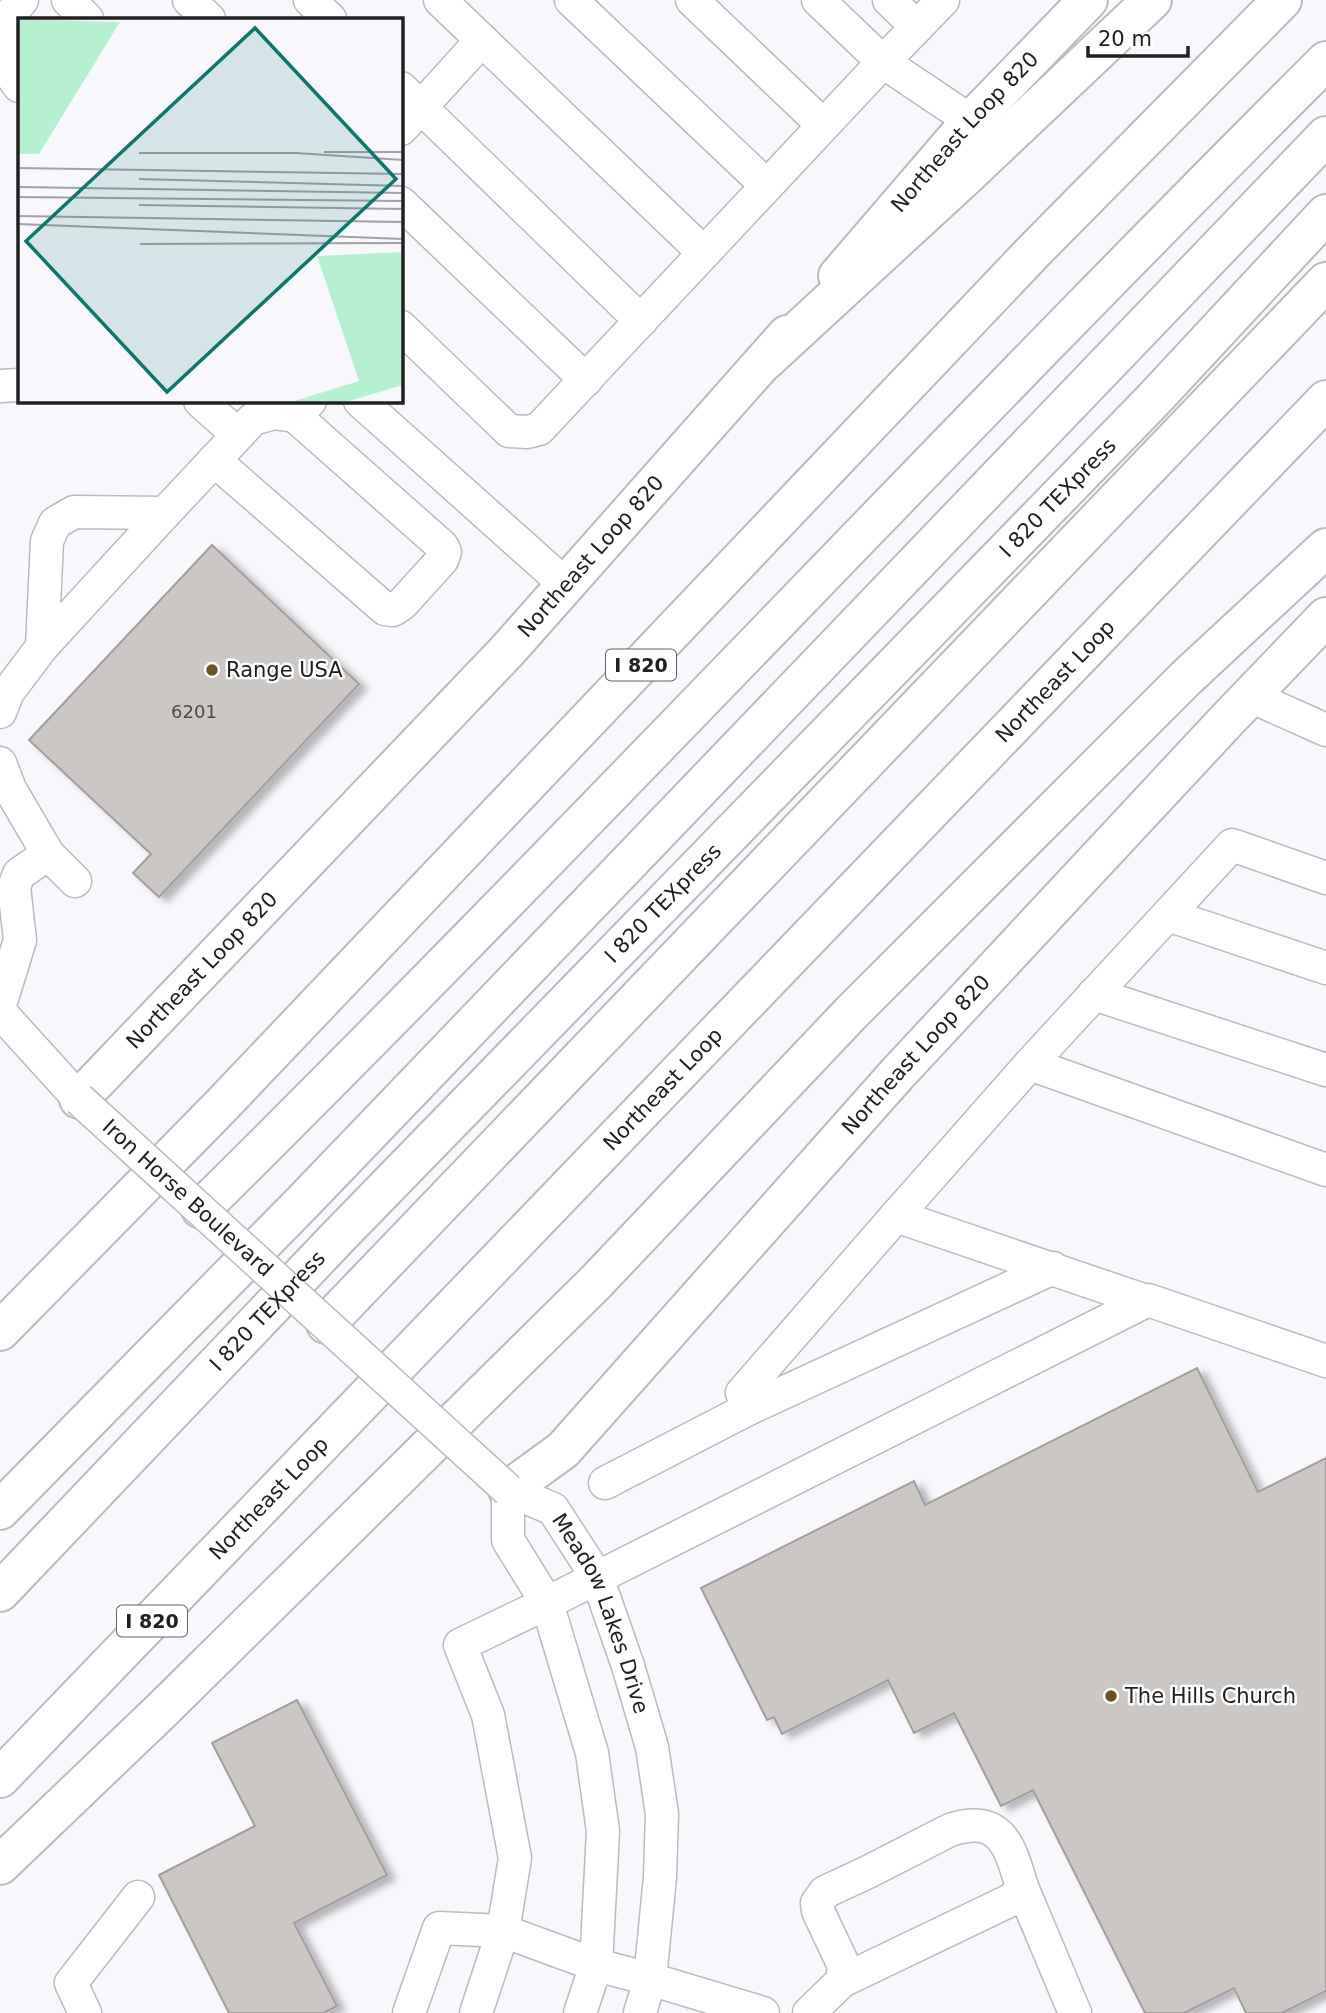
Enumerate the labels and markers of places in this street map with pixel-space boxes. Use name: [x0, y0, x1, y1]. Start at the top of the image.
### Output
place label: Range USA: [226, 658, 343, 682]
marker: Range USA: [204, 662, 220, 678]
place label: The Hills Church: [1124, 1684, 1296, 1708]
marker: The Hills Church: [1103, 1688, 1119, 1704]

